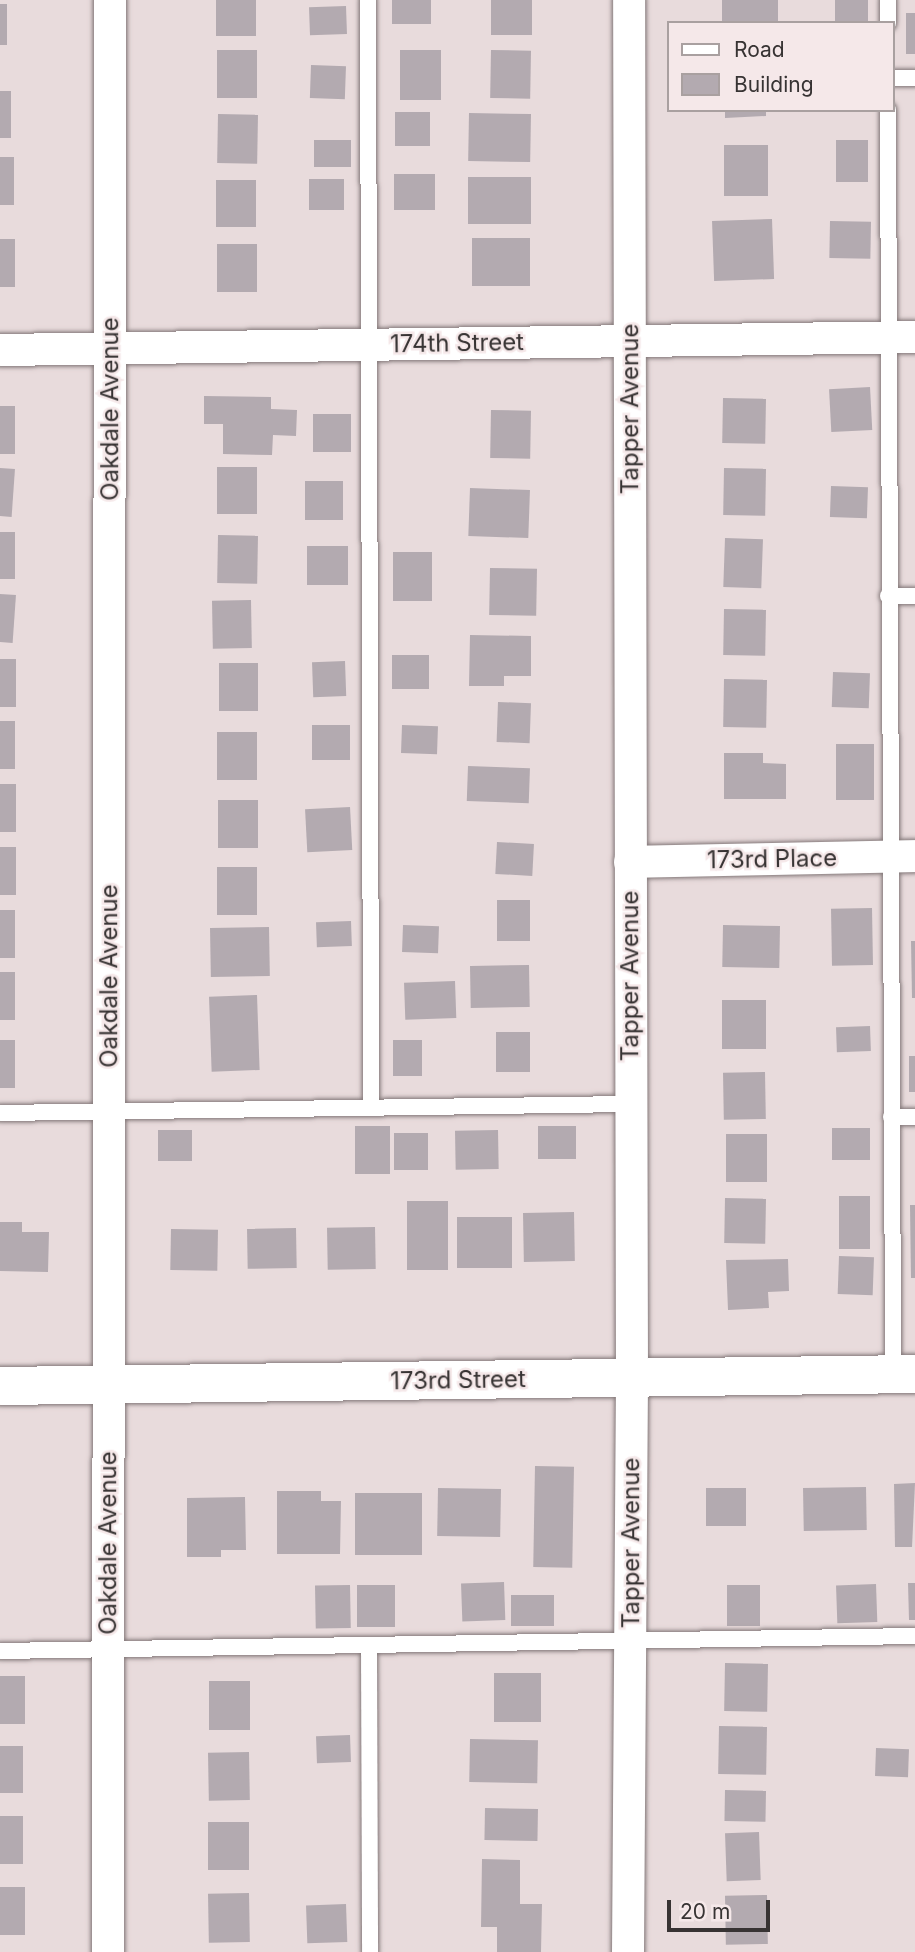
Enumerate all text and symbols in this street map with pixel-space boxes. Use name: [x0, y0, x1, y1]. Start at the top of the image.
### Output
legend: [666, 21, 894, 112]
text: Road: [734, 37, 785, 62]
text: Building: [734, 72, 814, 97]
street label: Oakdale Avenue: [96, 317, 124, 501]
street label: Tapper Avenue: [616, 324, 644, 494]
street label: 174th Street: [390, 327, 524, 359]
street label: 173rd Place: [707, 843, 837, 875]
street label: Oakdale Avenue: [95, 884, 123, 1068]
street label: Tapper Avenue: [616, 891, 644, 1061]
street label: 173rd Street: [390, 1364, 526, 1396]
street label: Oakdale Avenue: [94, 1451, 122, 1635]
street label: Tapper Avenue: [617, 1458, 645, 1628]
scale bar: [670, 1885, 773, 1929]
text: 20 m: [680, 1899, 730, 1924]

